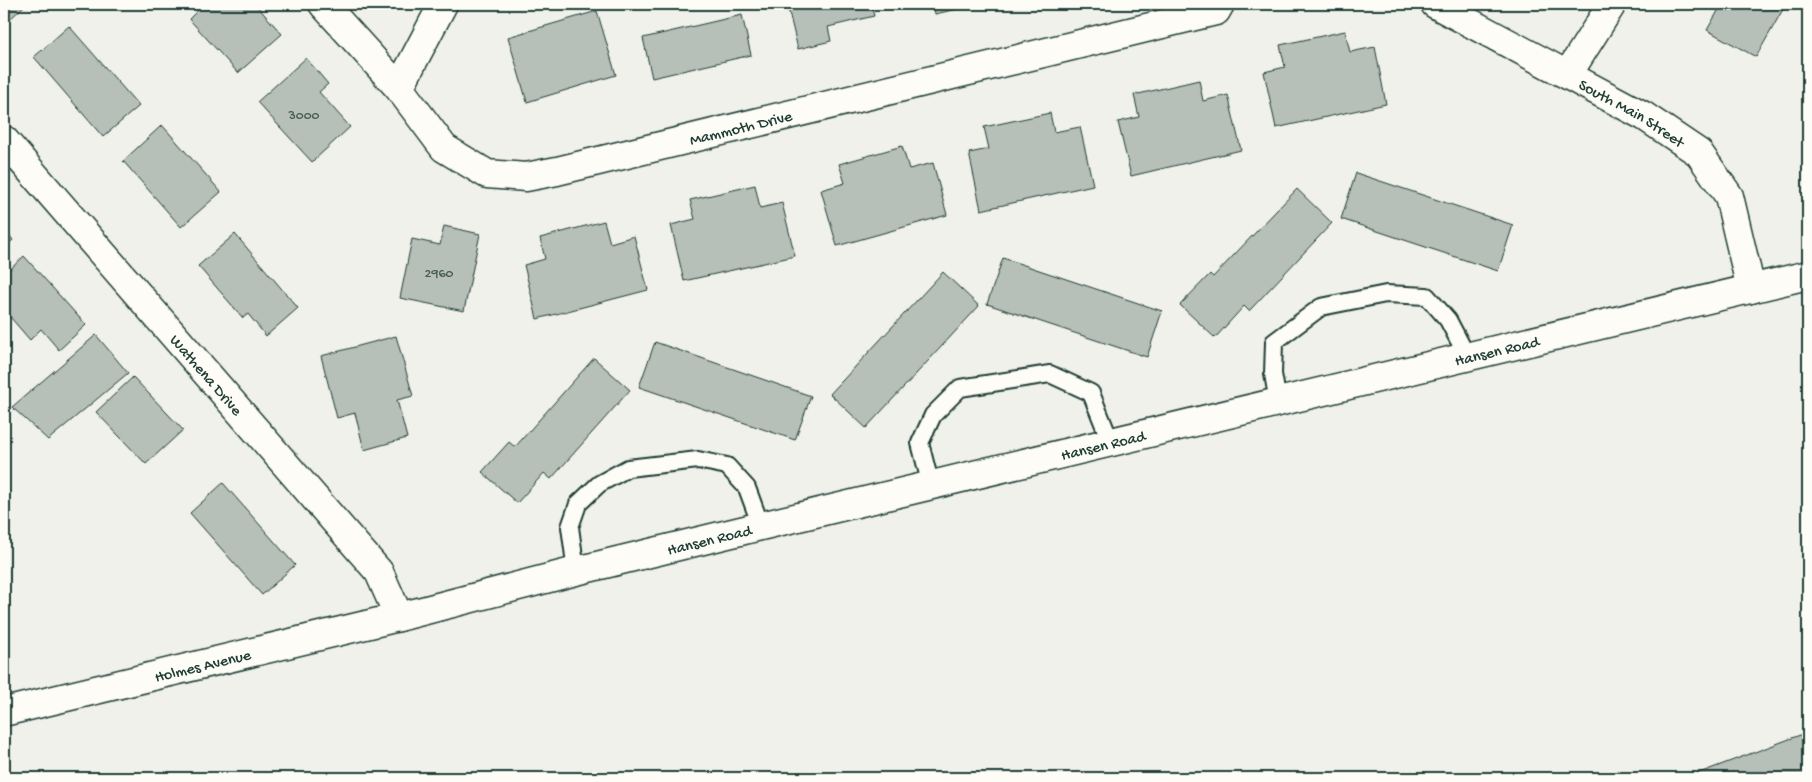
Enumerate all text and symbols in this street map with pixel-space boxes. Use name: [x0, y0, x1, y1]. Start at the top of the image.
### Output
street label: South Main Street: [1574, 77, 1688, 154]
house number: 3000: [287, 108, 320, 125]
street label: Mammoth Drive: [688, 108, 795, 151]
house number: 2960: [425, 266, 454, 283]
street label: Wathena Drive: [164, 332, 245, 421]
street label: Hansen Road: [1453, 333, 1543, 372]
street label: Hansen Road: [1059, 428, 1149, 467]
street label: Hansen Road: [666, 522, 755, 561]
street label: Holmes Avenue: [153, 647, 254, 688]

